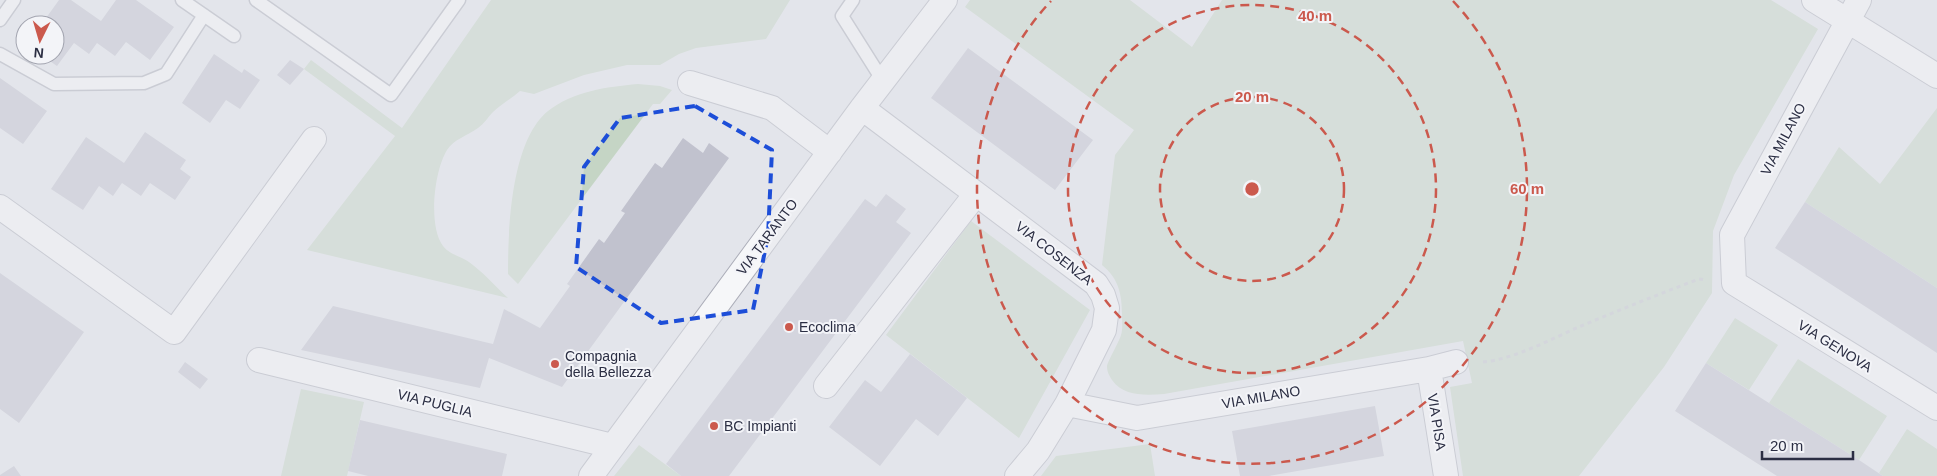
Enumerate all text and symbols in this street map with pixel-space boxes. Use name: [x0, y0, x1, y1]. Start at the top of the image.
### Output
text: 40 m: [1298, 7, 1332, 24]
north arrow: [15, 15, 65, 65]
text: N: [33, 45, 45, 61]
text: 20 m: [1235, 88, 1269, 105]
street label: VIA MILANO: [1757, 100, 1809, 178]
centre of rings: [1243, 180, 1261, 198]
text: 60 m: [1510, 180, 1544, 197]
street label: VIA TARANTO: [733, 196, 801, 278]
street label: VIA COSENZA: [1012, 218, 1096, 288]
street label: VIA GENOVA: [1795, 317, 1876, 376]
place label: Ecoclima: [799, 319, 856, 335]
marker: Ecoclima: [783, 321, 795, 333]
place label: Compagnia della Bellezza: [565, 348, 652, 380]
marker: Compagnia della Bellezza: [549, 358, 561, 370]
street label: VIA MILANO: [1221, 382, 1302, 412]
street label: VIA PUGLIA: [396, 386, 475, 420]
street label: VIA PISA: [1425, 392, 1450, 452]
place label: BC Impianti: [724, 418, 796, 434]
marker: BC Impianti: [708, 420, 720, 432]
scale bar: [1762, 428, 1853, 460]
text: 20 m: [1770, 437, 1803, 454]

